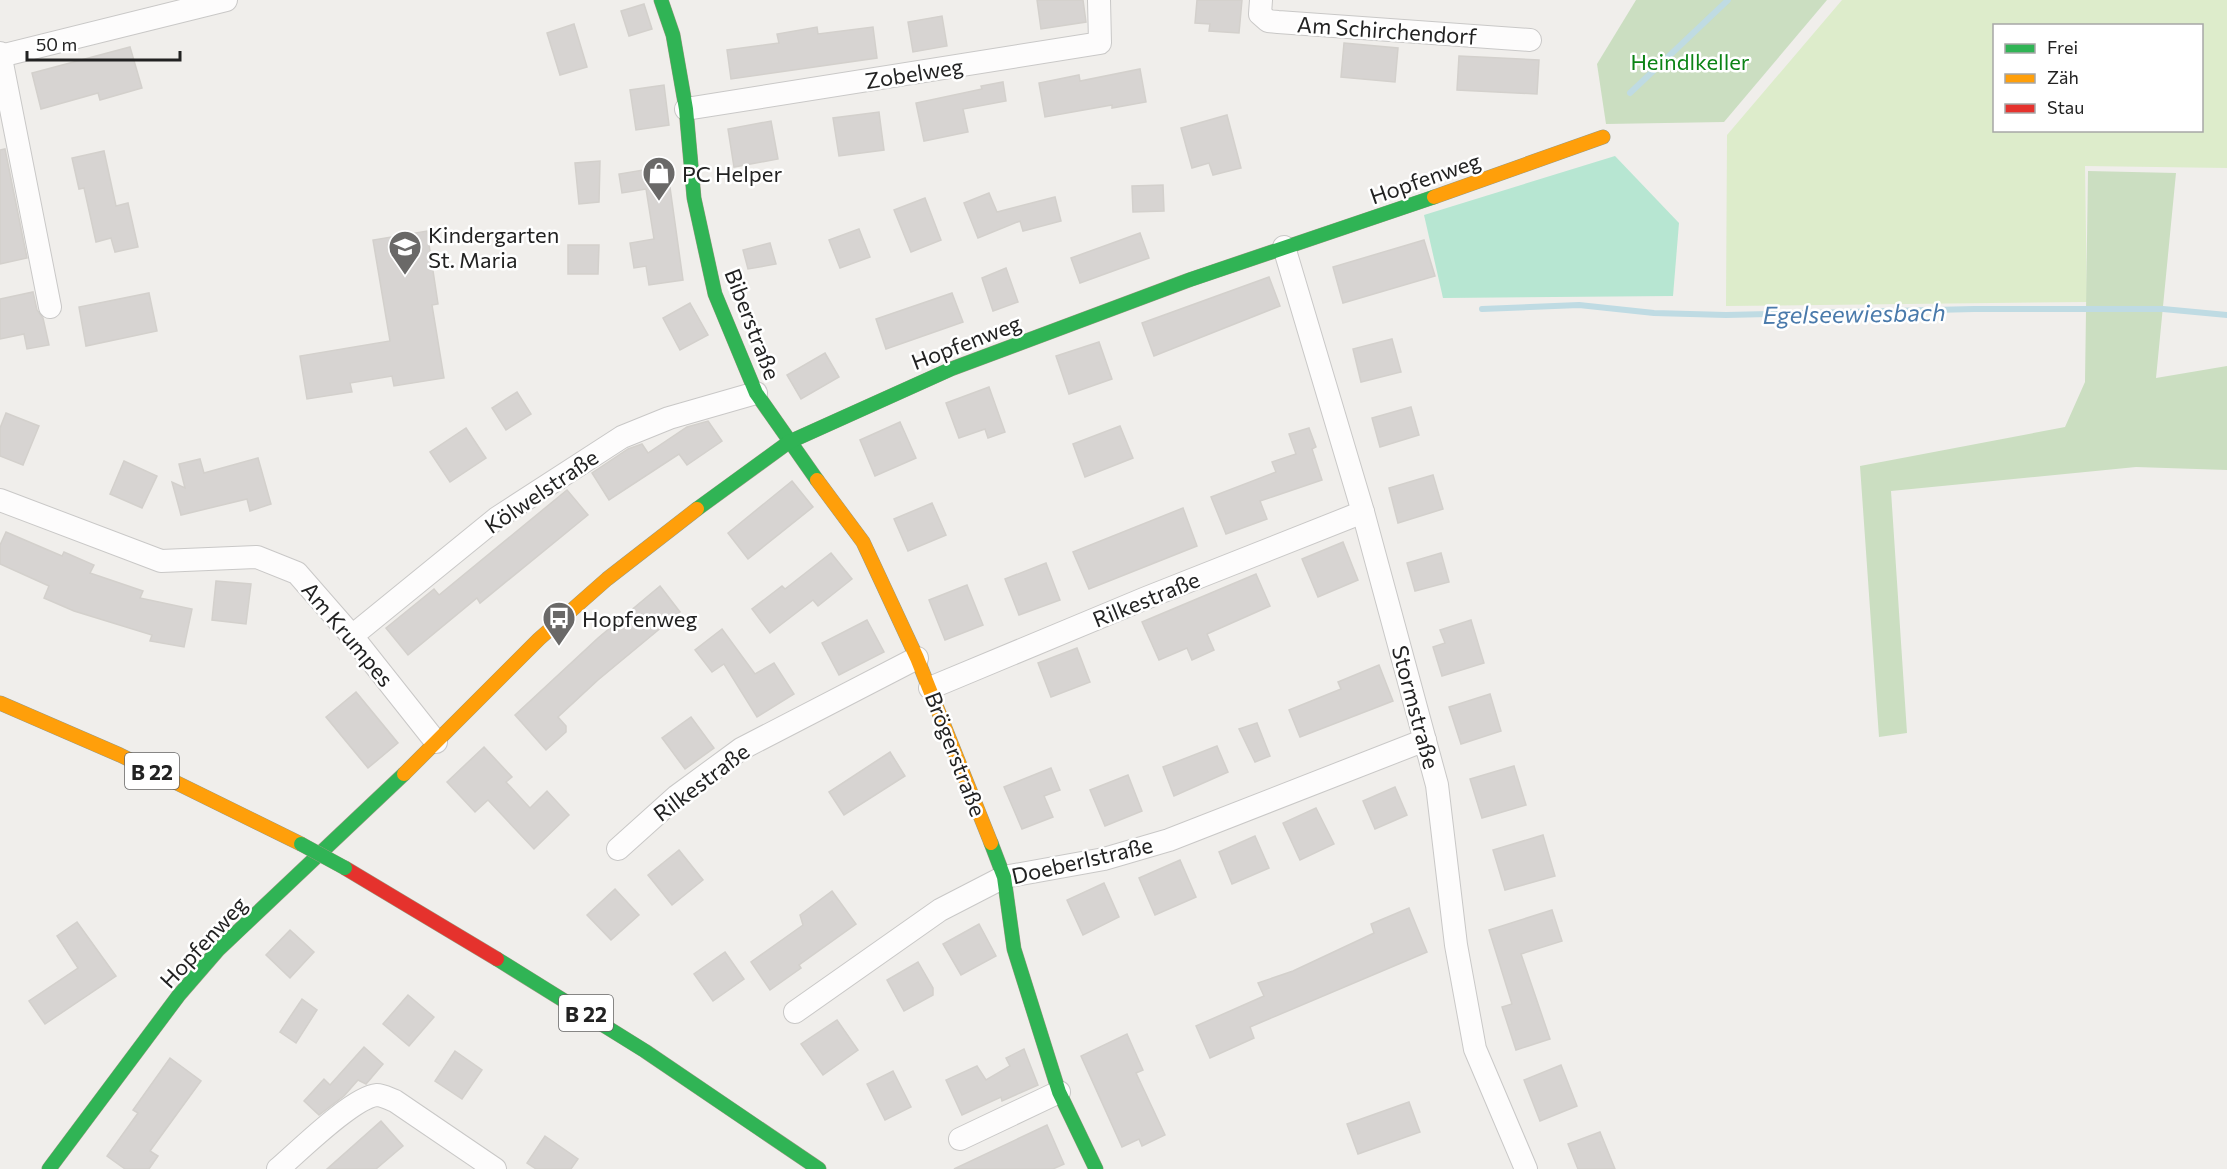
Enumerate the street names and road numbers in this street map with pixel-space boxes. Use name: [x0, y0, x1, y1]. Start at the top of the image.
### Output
street label: Am Schirchendorf: [1296, 10, 1478, 50]
street label: Zobelweg: [863, 52, 965, 94]
street label: Hopfenweg: [1366, 146, 1484, 210]
street label: Biberstraße: [719, 265, 787, 383]
street label: Hopfenweg: [907, 309, 1025, 375]
street label: Kölwelstraße: [479, 443, 603, 539]
street label: Rilkestraße: [1089, 565, 1203, 633]
street label: Am Krumpes: [296, 576, 400, 692]
street label: Stormstraße: [1387, 642, 1445, 772]
street label: Brögerstraße: [920, 688, 992, 820]
street label: Rilkestraße: [648, 737, 754, 827]
road number: B 22: [125, 753, 179, 789]
street label: Doeberlstraße: [1009, 831, 1155, 889]
street label: Hopfenweg: [154, 891, 252, 993]
road number: B 22: [559, 995, 613, 1031]

